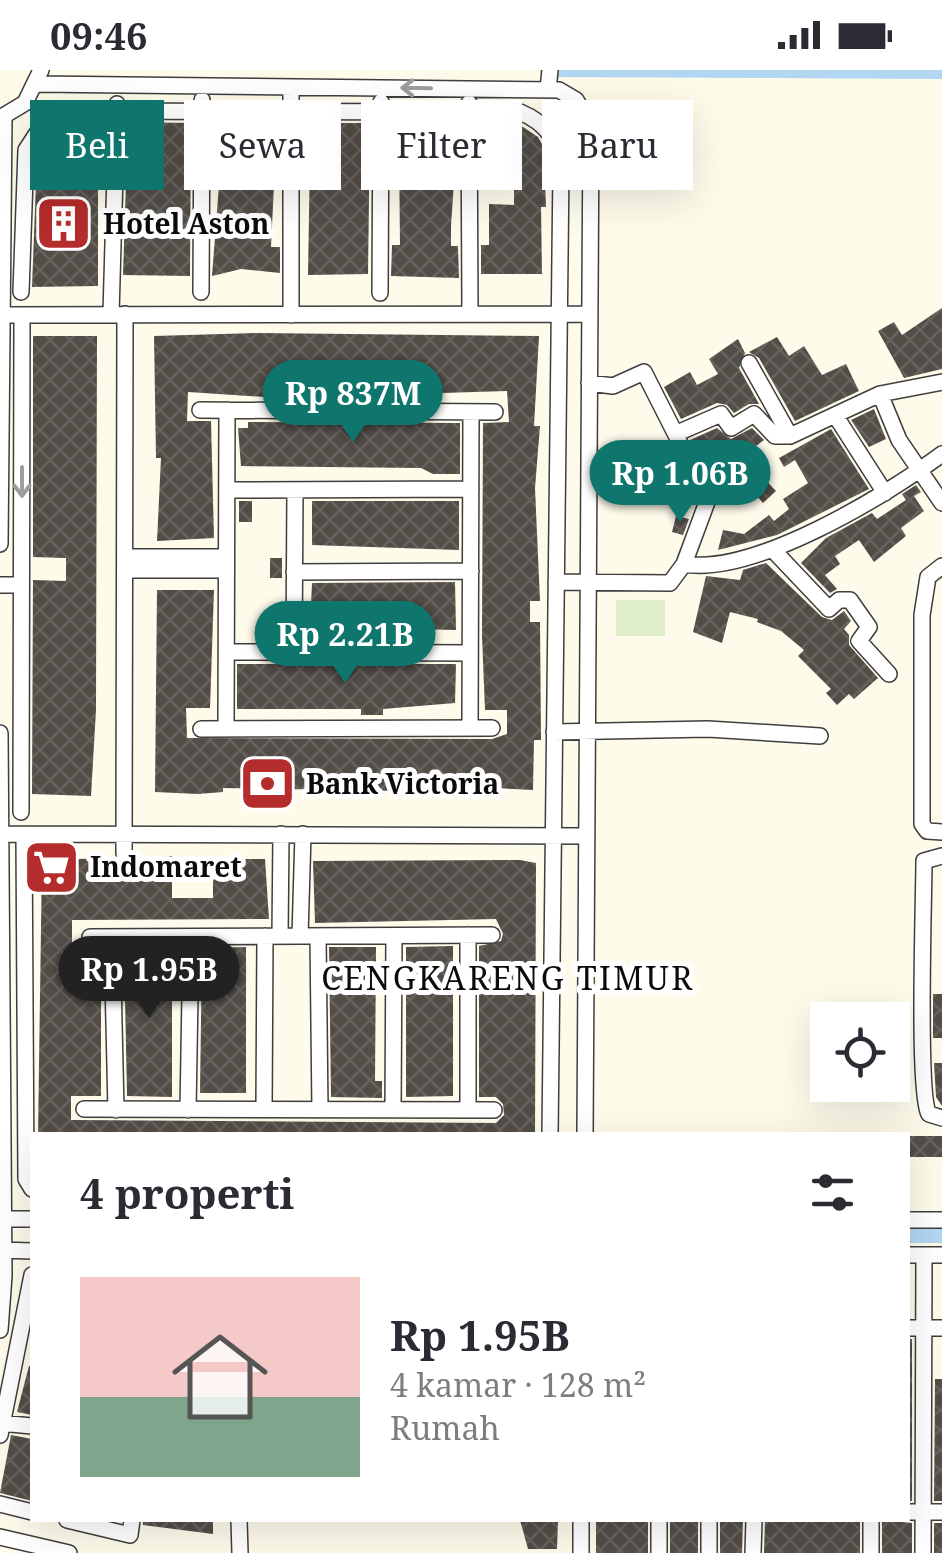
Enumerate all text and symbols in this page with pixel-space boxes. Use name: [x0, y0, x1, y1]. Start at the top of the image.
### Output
text: 09:46: [50, 9, 147, 61]
one-way arrow: [400, 79, 432, 98]
chip: Beli: [30, 100, 164, 190]
chip: Sewa: [184, 100, 341, 190]
chip: Filter: [361, 100, 522, 190]
chip: Baru: [542, 100, 693, 190]
building icon: Hotel Aston: [34, 194, 94, 254]
place label: Hotel Aston: [103, 204, 269, 242]
pin: Rp 837M: [261, 360, 445, 445]
text: Rp 837M: [285, 371, 421, 414]
pin: Rp 1.06B: [577, 440, 783, 525]
text: Rp 1.06B: [612, 451, 748, 494]
one-way arrow: [12, 466, 32, 498]
pin: Rp 2.21B: [242, 601, 448, 686]
text: Rp 2.21B: [277, 612, 413, 655]
bank icon: Bank Victoria: [237, 754, 297, 814]
place label: Bank Victoria: [306, 764, 499, 802]
supermarket icon: Indomaret: [21, 837, 81, 897]
place label: Indomaret: [90, 847, 242, 885]
pin: Rp 1.95B: [46, 936, 252, 1021]
text: Rp 1.95B: [81, 947, 217, 990]
district label: CENGKARENG TIMUR: [321, 956, 695, 999]
map controls: [810, 1002, 910, 1102]
button: locate: [810, 1002, 910, 1102]
text: 4 properti: [80, 1164, 294, 1221]
icon: filters: [805, 1165, 860, 1220]
text: Rp 1.95B: [390, 1306, 570, 1363]
icon: home: [160, 1317, 280, 1437]
text: 4 kamar · 128 m²: [390, 1363, 646, 1406]
text: Rumah: [390, 1406, 500, 1449]

